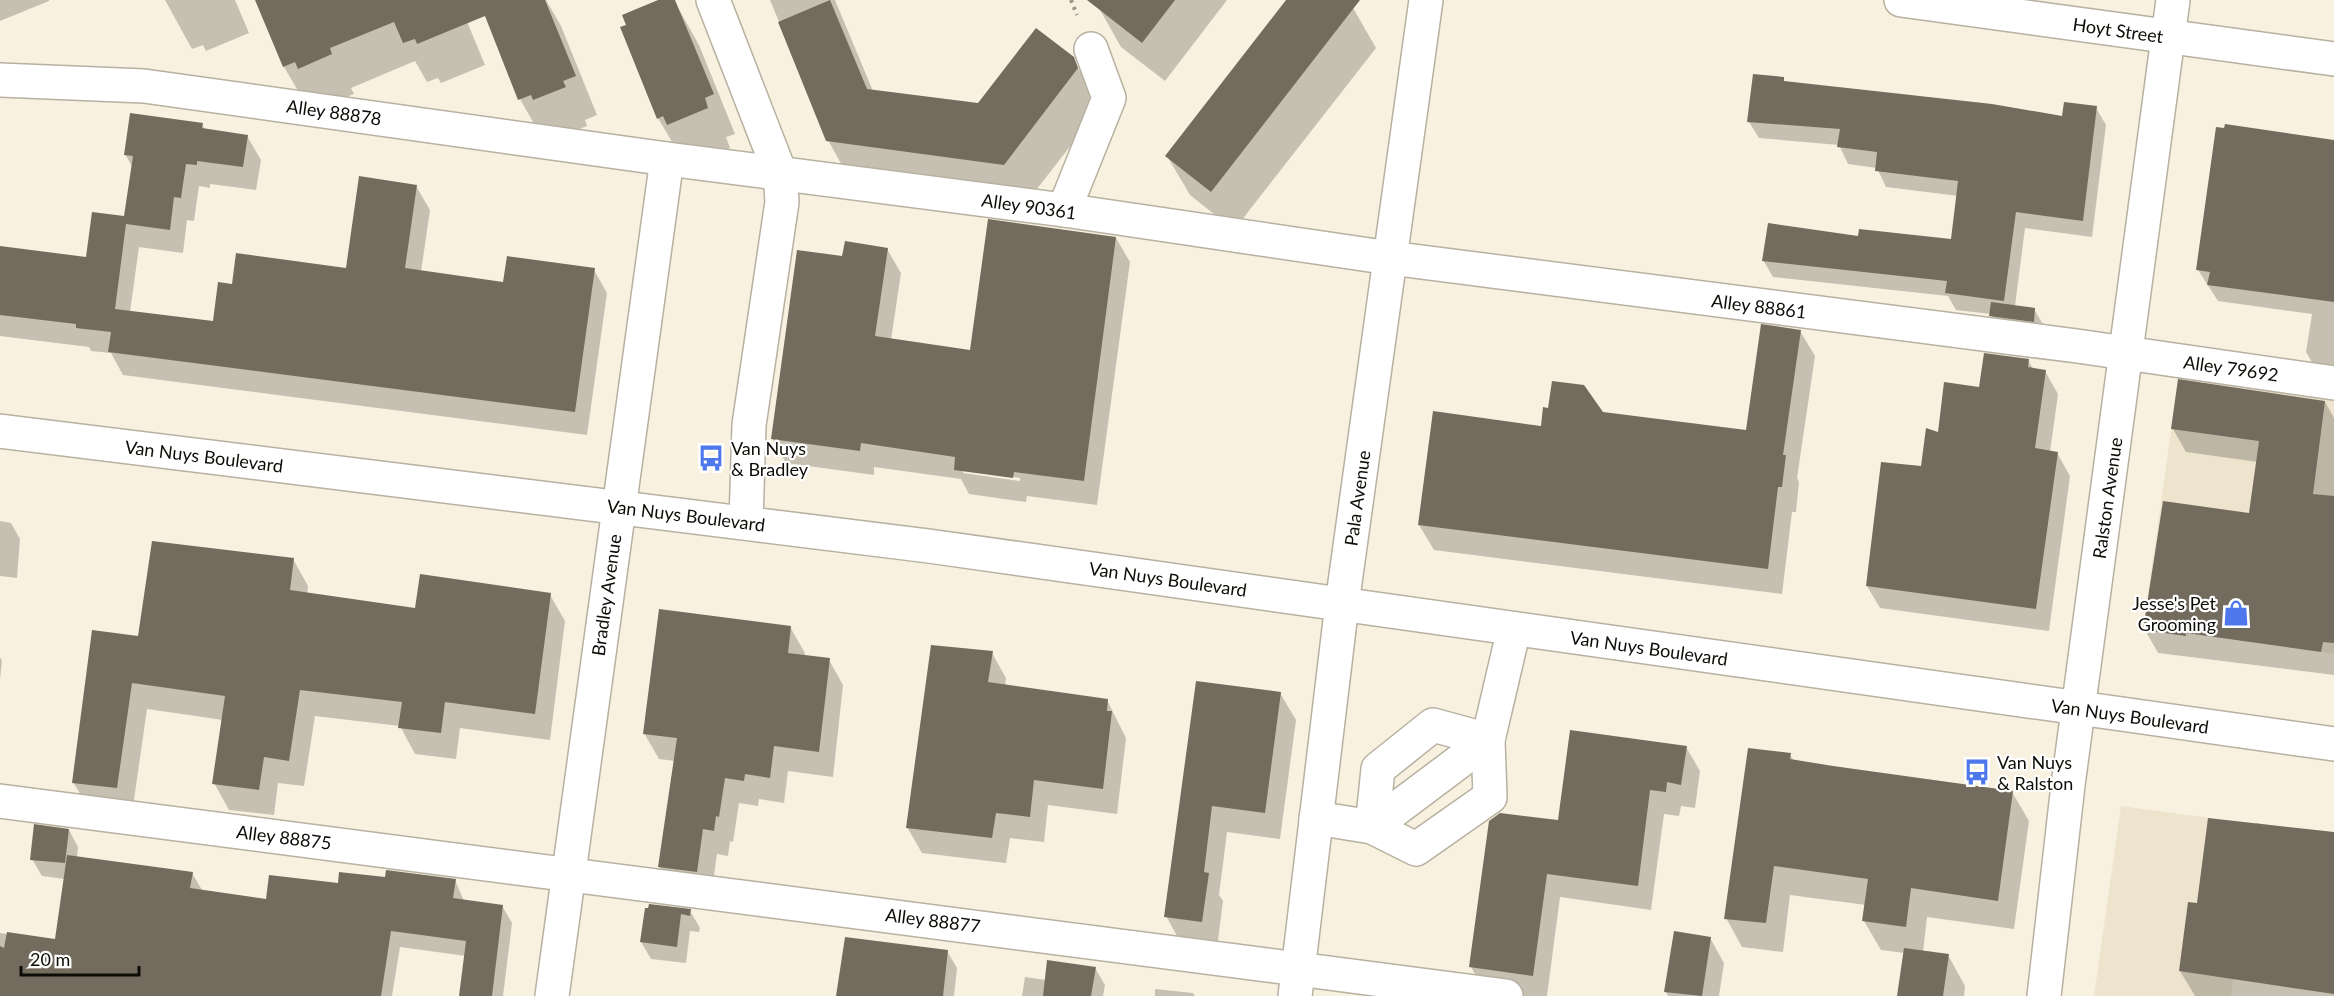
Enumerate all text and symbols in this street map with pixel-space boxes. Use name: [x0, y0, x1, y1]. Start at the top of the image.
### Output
street label: Hoyt Street: [2071, 13, 2165, 47]
street label: Alley 88878: [285, 94, 383, 130]
street label: Alley 90361: [980, 188, 1078, 224]
street label: Alley 88861: [1710, 289, 1808, 323]
street label: Alley 79692: [2182, 350, 2280, 386]
street label: Van Nuys Boulevard: [124, 435, 284, 477]
street label: Ralston Avenue: [2088, 436, 2126, 560]
place label: Van Nuys & Bradley: [731, 437, 809, 480]
bus stop icon: Van Nuys & Bradley: [696, 443, 726, 473]
street label: Pala Avenue: [1339, 449, 1375, 547]
street label: Van Nuys Boulevard: [606, 494, 766, 536]
street label: Bradley Avenue: [587, 533, 625, 657]
street label: Van Nuys Boulevard: [1088, 557, 1248, 601]
place label: Jesse's Pet Grooming: [2132, 592, 2217, 635]
shop icon: Jesse's Pet Grooming: [2221, 598, 2251, 628]
street label: Van Nuys Boulevard: [1569, 626, 1729, 670]
street label: Van Nuys Boulevard: [2050, 694, 2210, 738]
place label: Van Nuys & Ralston: [1997, 751, 2073, 794]
bus stop icon: Van Nuys & Ralston: [1962, 757, 1992, 787]
street label: Alley 88875: [235, 820, 333, 854]
street label: Alley 88877: [884, 903, 982, 937]
scale bar: [21, 939, 140, 977]
text: 20 m: [30, 948, 70, 970]

